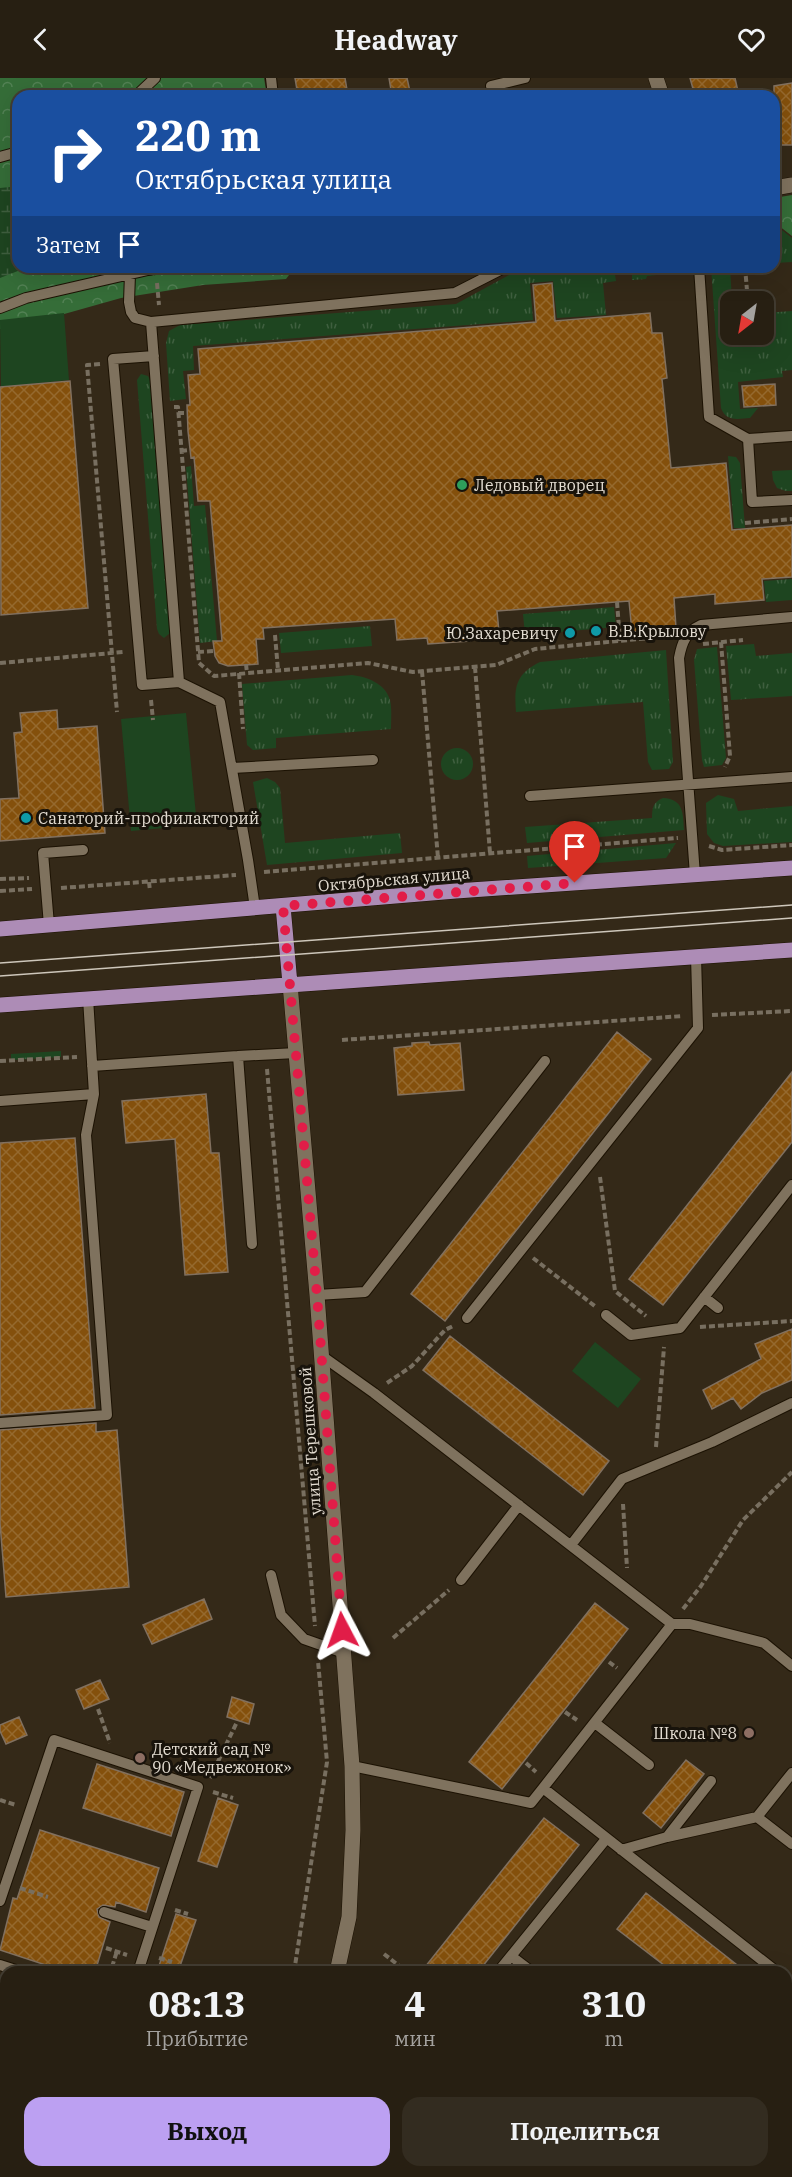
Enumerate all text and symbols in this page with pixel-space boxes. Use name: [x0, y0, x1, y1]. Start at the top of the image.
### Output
text: Headway: [334, 22, 458, 57]
icon: back: [24, 23, 57, 56]
icon: heart: [735, 23, 768, 56]
text: 220 m: [135, 108, 261, 163]
icon: right: [36, 114, 114, 192]
text: Октябрьская улица: [135, 161, 392, 196]
icon: arrive: [113, 228, 146, 261]
text: Затем: [36, 230, 101, 259]
north arrow: [720, 291, 774, 345]
map controls: [720, 291, 774, 345]
place label: Ледовый дворец: [474, 475, 605, 495]
marker: Ледовый дворец: [455, 478, 469, 492]
place label: В.В.Крылову: [608, 621, 707, 641]
place label: Ю.Захаревичу: [446, 623, 558, 643]
marker: В.В.Крылову: [589, 624, 603, 638]
marker: Ю.Захаревичу: [563, 626, 577, 640]
place label: Санаторий-профилакторий: [38, 808, 259, 828]
marker: Санаторий-профилакторий: [19, 811, 33, 825]
pin: [549, 821, 600, 883]
icon: arrive: [558, 830, 591, 863]
street label: Октябрьская улица: [317, 862, 471, 896]
street label: улица Терешковой: [295, 1366, 325, 1516]
position arrow: [310, 1598, 374, 1662]
place label: Школа №8: [653, 1723, 737, 1743]
marker: Школа №8: [742, 1726, 756, 1740]
place label: Детский сад № 90 «Медвежонок»: [152, 1739, 291, 1777]
marker: Детский сад № 90 «Медвежонок»: [133, 1751, 147, 1765]
text: 08:13: [148, 1980, 246, 2027]
text: 4: [404, 1980, 426, 2027]
text: 310: [581, 1980, 646, 2027]
text: Прибытие: [146, 2025, 248, 2052]
text: мин: [394, 2025, 436, 2052]
text: m: [604, 2025, 623, 2052]
button: Выход: [24, 2097, 390, 2166]
button: Поделиться: [402, 2097, 768, 2166]

